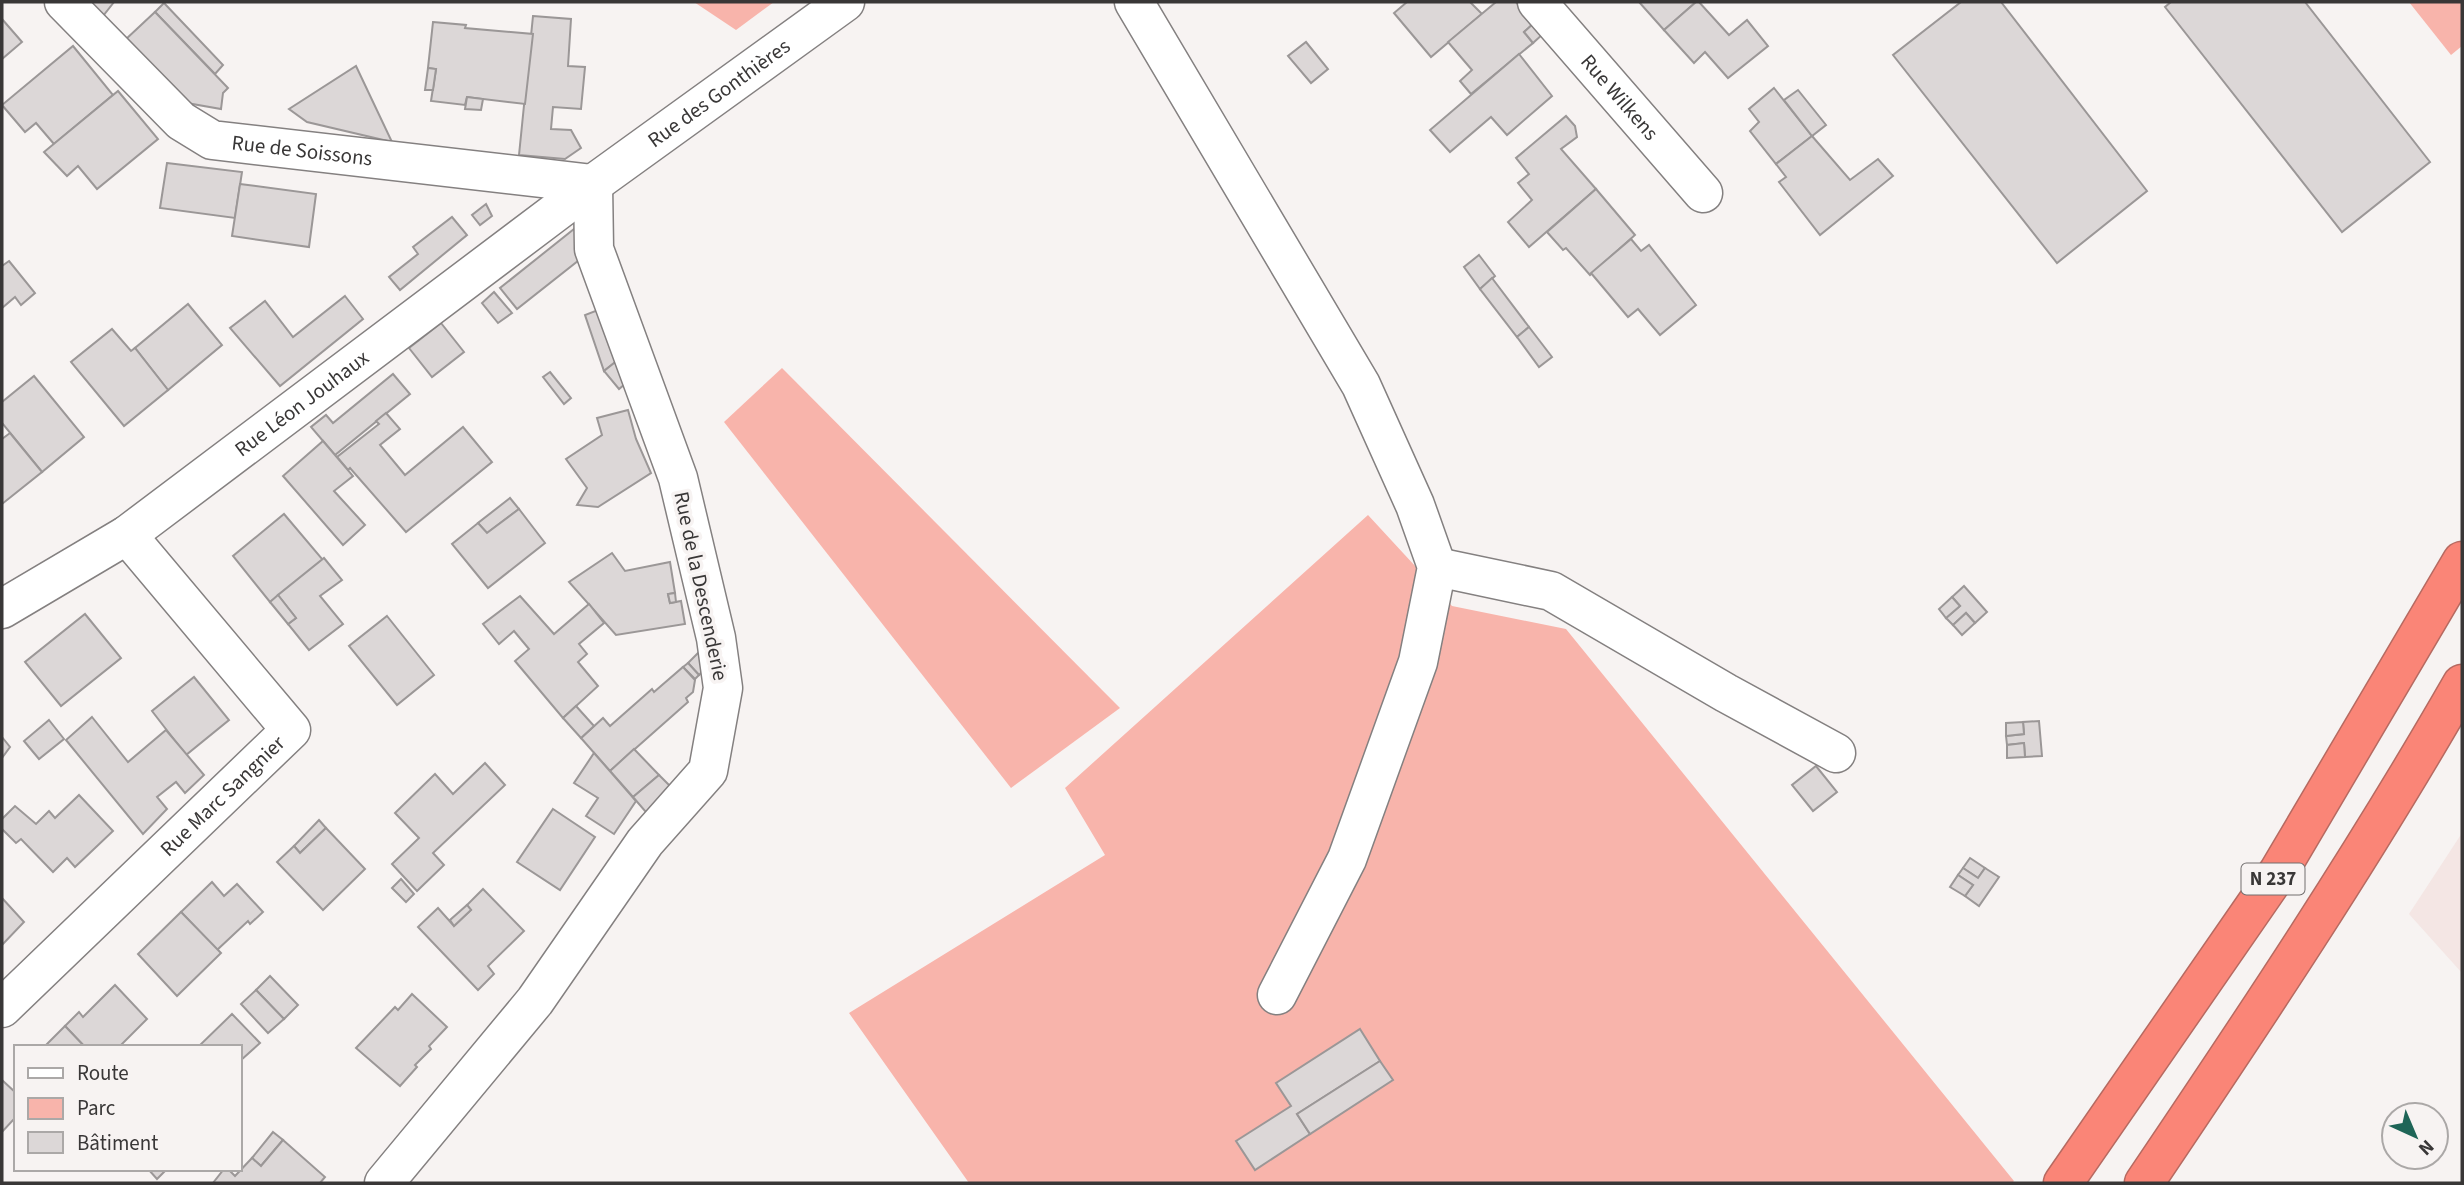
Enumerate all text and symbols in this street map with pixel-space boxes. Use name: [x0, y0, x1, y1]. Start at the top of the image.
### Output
street label: Rue des Gonthières: [641, 31, 797, 155]
street label: Rue Wilkens: [1574, 47, 1666, 147]
street label: Rue de Soissons: [230, 127, 374, 173]
street label: Rue Léon Jouhaux: [228, 343, 376, 464]
street label: Rue de la Descenderie: [666, 489, 736, 683]
street label: Rue Marc Sangnier: [153, 728, 292, 863]
road number: N 237: [2242, 864, 2304, 894]
legend: [14, 1045, 242, 1171]
text: Route: [77, 1058, 129, 1088]
text: Parc: [77, 1093, 116, 1123]
north arrow: [2380, 1101, 2450, 1171]
text: Bâtiment: [77, 1128, 158, 1158]
text: N: [2412, 1133, 2440, 1161]

